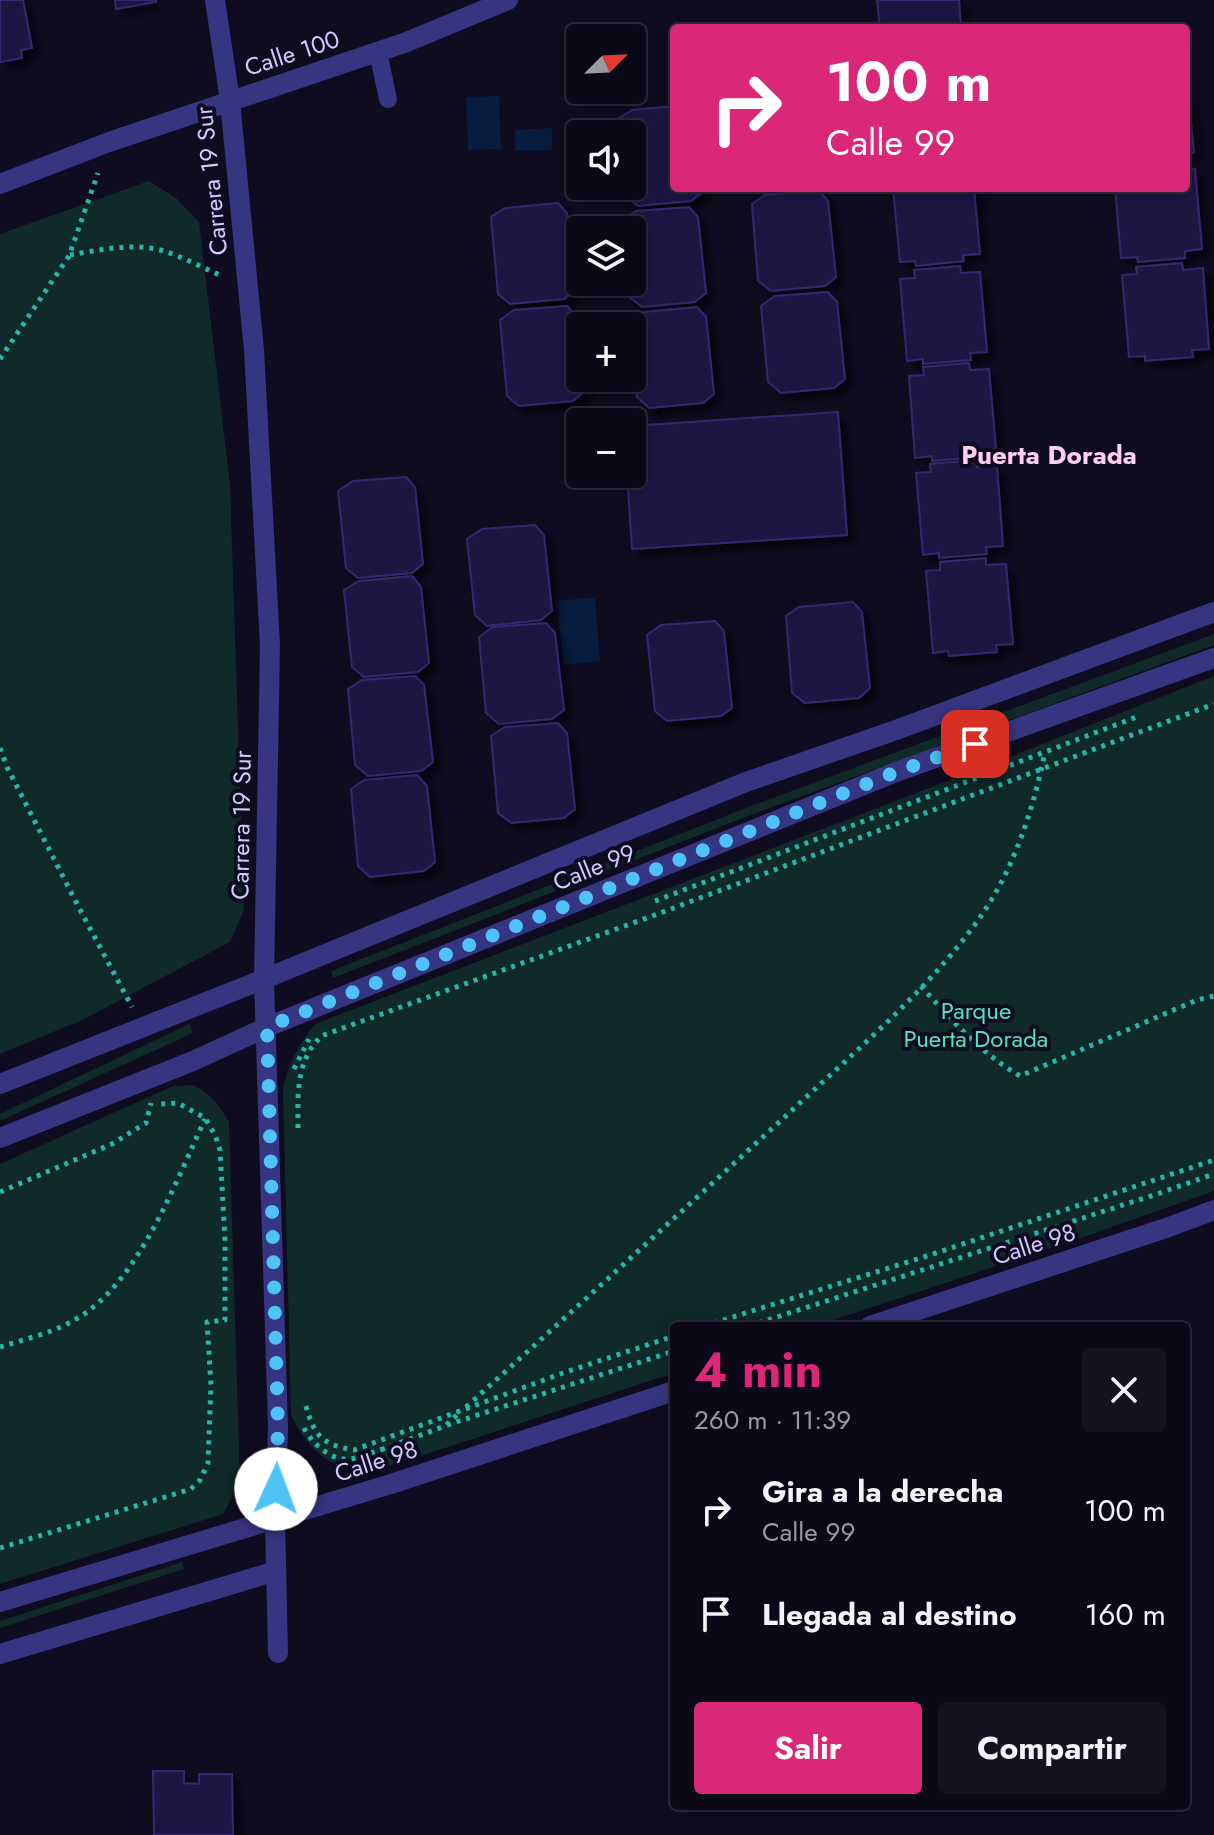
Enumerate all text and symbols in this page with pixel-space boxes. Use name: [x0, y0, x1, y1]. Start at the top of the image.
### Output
street label: Calle 100: [240, 21, 344, 85]
north arrow: [566, 24, 646, 104]
map controls: [566, 24, 646, 488]
text: 100 m: [826, 41, 991, 122]
icon: right: [694, 56, 798, 160]
street label: Carrera 19 Sur: [186, 104, 236, 257]
text: Calle 99: [826, 116, 955, 168]
button: sound: [566, 120, 646, 200]
button: layers: [566, 216, 646, 296]
button: +: [566, 312, 646, 392]
button: −: [566, 408, 646, 488]
district label: Puerta Dorada: [961, 436, 1137, 474]
pin: [941, 710, 1009, 778]
icon: arrive: [953, 722, 997, 766]
street label: Carrera 19 Sur: [222, 749, 260, 900]
street label: Calle 99: [547, 835, 641, 899]
park label: Parque Puerta Dorada: [904, 993, 1048, 1056]
street label: Calle 98: [988, 1214, 1080, 1274]
text: 4 min: [694, 1336, 822, 1405]
button: close: [1082, 1348, 1166, 1432]
text: 260 m · 11:39: [694, 1401, 851, 1439]
street label: Calle 98: [330, 1431, 422, 1491]
position arrow: [234, 1447, 318, 1531]
text: Gira a la derecha: [762, 1470, 1003, 1513]
icon: right: [694, 1488, 738, 1532]
text: 100 m: [1084, 1489, 1166, 1532]
text: Calle 99: [762, 1513, 855, 1551]
icon: arrive: [694, 1592, 738, 1636]
text: Llegada al destino: [762, 1593, 1017, 1636]
text: 160 m: [1085, 1593, 1166, 1636]
button: Salir: [694, 1702, 922, 1794]
button: Compartir: [938, 1702, 1166, 1794]

